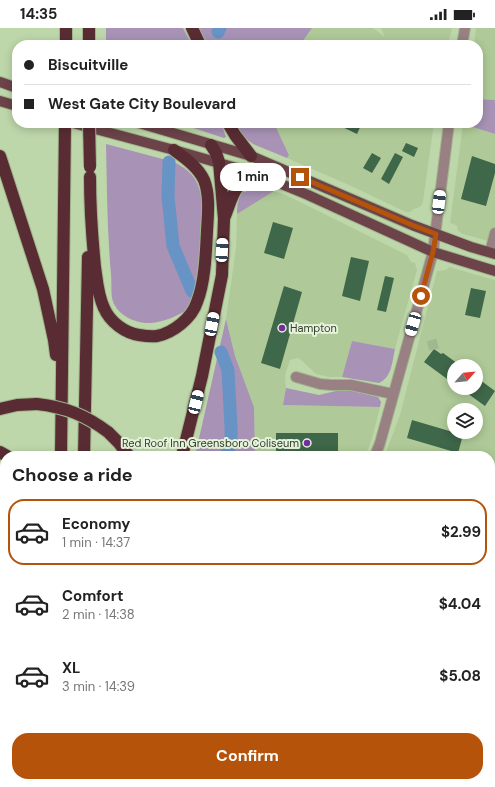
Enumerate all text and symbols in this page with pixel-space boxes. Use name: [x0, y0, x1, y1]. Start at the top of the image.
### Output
text: 14:35: [20, 4, 57, 24]
text: Biscuitville: [48, 55, 128, 75]
text: West Gate City Boulevard: [48, 94, 236, 114]
callout: 1 min: [220, 163, 286, 191]
text: 1 min: [237, 168, 269, 185]
route end: [291, 168, 309, 186]
car: [432, 189, 446, 215]
car: [215, 238, 229, 262]
route start: [412, 287, 430, 305]
car: [204, 311, 220, 337]
car: [404, 311, 422, 337]
place label: Hampton: [290, 321, 337, 335]
marker: Hampton: [277, 323, 287, 333]
north arrow: [447, 359, 483, 395]
map controls: [447, 359, 483, 439]
car: [187, 389, 205, 415]
button: layers: [447, 403, 483, 439]
place label: Red Roof Inn Greensboro Coliseum: [122, 436, 299, 450]
marker: Red Roof Inn Greensboro Coliseum: [302, 438, 312, 448]
text: Choose a ride: [12, 463, 133, 487]
icon: car: [14, 514, 50, 550]
text: Economy: [62, 514, 130, 534]
text: $2.99: [441, 522, 481, 542]
text: 1 min · 14:37: [62, 534, 130, 551]
icon: car: [14, 586, 50, 622]
text: Comfort: [62, 586, 123, 606]
text: $4.04: [439, 594, 481, 614]
text: 2 min · 14:38: [62, 606, 135, 623]
icon: car: [14, 658, 50, 694]
text: XL: [62, 658, 80, 678]
text: $5.08: [439, 666, 481, 686]
text: 3 min · 14:39: [62, 678, 135, 695]
button: Confirm: [12, 733, 483, 779]

